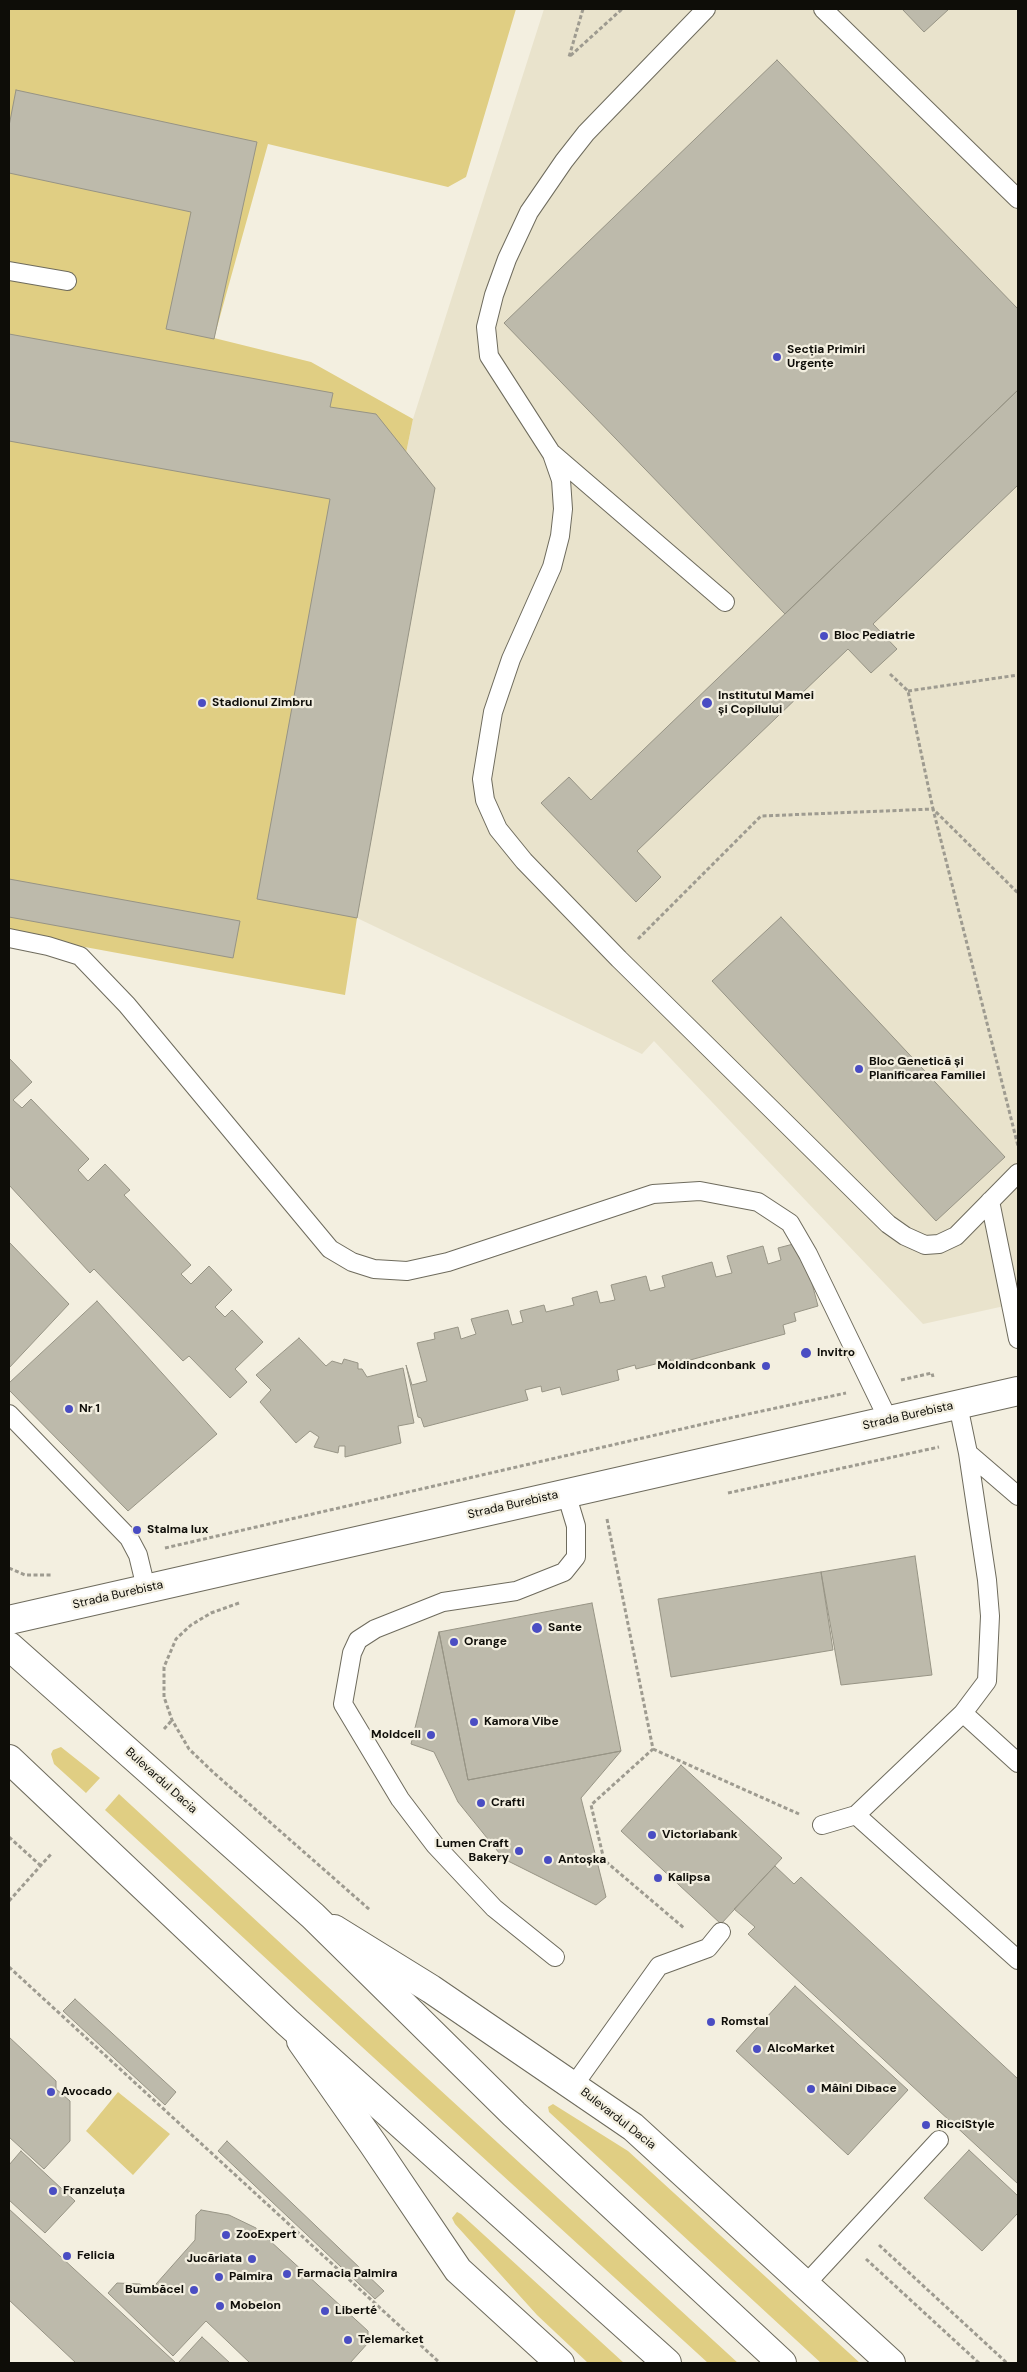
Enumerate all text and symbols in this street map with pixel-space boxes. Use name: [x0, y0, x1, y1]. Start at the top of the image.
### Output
place label: Secția Primiri Urgențe: [787, 343, 865, 371]
marker: Secția Primiri Urgențe: [771, 351, 783, 363]
place label: Bloc Pediatrie: [834, 629, 915, 643]
marker: Bloc Pediatrie: [818, 630, 830, 642]
place label: Institutul Mamei și Copilului: [718, 689, 814, 717]
place label: Stadionul Zimbru: [212, 696, 312, 710]
marker: Institutul Mamei și Copilului: [700, 696, 714, 710]
marker: Stadionul Zimbru: [196, 697, 208, 709]
place label: Bloc Genetică și Planificarea Familiei: [869, 1055, 986, 1083]
marker: Bloc Genetică și Planificarea Familiei: [853, 1063, 865, 1075]
marker: Invitro: [799, 1346, 813, 1360]
place label: Invitro: [817, 1346, 855, 1360]
place label: Moldindconbank: [657, 1359, 756, 1373]
marker: Moldindconbank: [760, 1360, 772, 1372]
street label: Strada Burebista: [861, 1399, 955, 1433]
place label: Nr 1: [79, 1402, 100, 1416]
marker: Nr 1: [63, 1403, 75, 1415]
street label: Strada Burebista: [466, 1488, 560, 1522]
place label: Stalma lux: [147, 1523, 208, 1537]
marker: Stalma lux: [131, 1524, 143, 1536]
street label: Strada Burebista: [71, 1578, 165, 1612]
marker: Sante: [530, 1621, 544, 1635]
place label: Sante: [548, 1621, 582, 1635]
place label: Orange: [464, 1635, 507, 1649]
marker: Orange: [448, 1636, 460, 1648]
place label: Kamora Vibe: [484, 1715, 559, 1729]
marker: Kamora Vibe: [468, 1716, 480, 1728]
place label: Moldcell: [371, 1728, 421, 1742]
marker: Moldcell: [425, 1729, 437, 1741]
street label: Bulevardul Dacia: [122, 1745, 200, 1817]
place label: Crafti: [491, 1796, 525, 1810]
marker: Crafti: [475, 1797, 487, 1809]
place label: Victoriabank: [662, 1828, 738, 1842]
marker: Victoriabank: [646, 1829, 658, 1841]
place label: Lumen Craft Bakery: [436, 1837, 509, 1865]
marker: Lumen Craft Bakery: [513, 1845, 525, 1857]
place label: Antoșka: [558, 1853, 606, 1867]
marker: Antoșka: [542, 1854, 554, 1866]
place label: Kalipsa: [668, 1871, 710, 1885]
marker: Kalipsa: [652, 1872, 664, 1884]
place label: Romstal: [721, 2015, 768, 2029]
marker: Romstal: [705, 2016, 717, 2028]
place label: AlcoMarket: [767, 2042, 835, 2056]
marker: AlcoMarket: [751, 2043, 763, 2055]
place label: Mâini Dibace: [821, 2082, 897, 2096]
marker: Mâini Dibace: [805, 2083, 817, 2095]
place label: Avocado: [61, 2085, 112, 2099]
street label: Bulevardul Dacia: [578, 2085, 658, 2153]
marker: Avocado: [45, 2086, 57, 2098]
place label: RicciStyle: [936, 2118, 995, 2132]
marker: RicciStyle: [920, 2119, 932, 2131]
place label: Franzeluța: [63, 2184, 125, 2198]
marker: Franzeluța: [47, 2185, 59, 2197]
place label: ZooExpert: [236, 2228, 297, 2242]
marker: ZooExpert: [220, 2229, 232, 2241]
place label: Felicia: [77, 2249, 115, 2263]
marker: Felicia: [61, 2250, 73, 2262]
place label: Jucăriata: [186, 2252, 242, 2266]
marker: Jucăriata: [246, 2253, 258, 2265]
place label: Farmacia Palmira: [297, 2267, 398, 2281]
marker: Farmacia Palmira: [281, 2268, 293, 2280]
place label: Palmira: [229, 2270, 273, 2284]
marker: Palmira: [213, 2271, 225, 2283]
place label: Bumbăcel: [125, 2283, 184, 2297]
marker: Bumbăcel: [188, 2284, 200, 2296]
place label: Mobelon: [230, 2299, 281, 2313]
marker: Mobelon: [214, 2300, 226, 2312]
place label: Liberté: [335, 2304, 377, 2318]
marker: Liberté: [319, 2305, 331, 2317]
place label: Telemarket: [358, 2333, 424, 2347]
marker: Telemarket: [342, 2334, 354, 2346]

